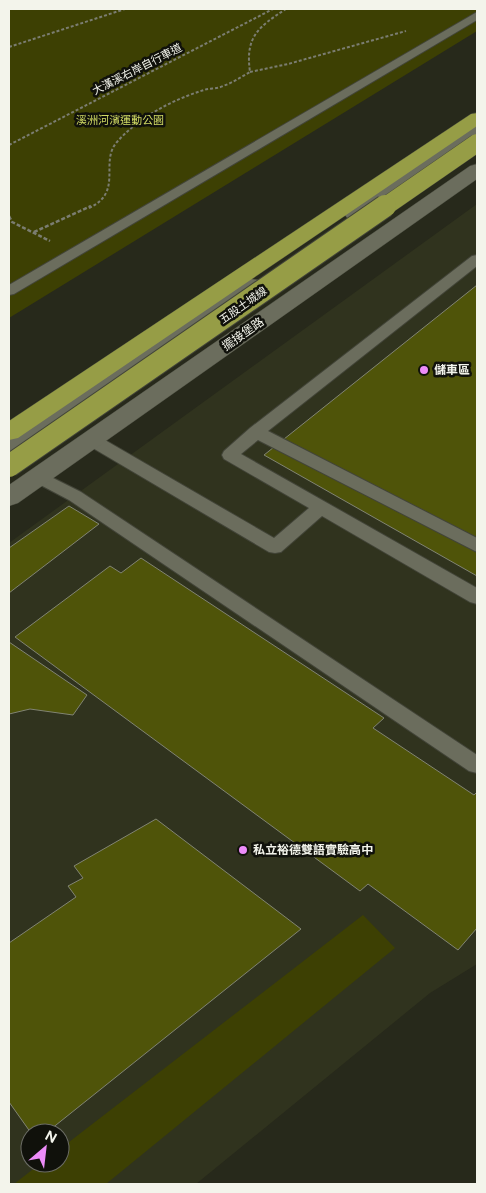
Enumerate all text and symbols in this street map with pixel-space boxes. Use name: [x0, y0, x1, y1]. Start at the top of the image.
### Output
street label: 大漢溪右岸自行車道: [90, 41, 184, 98]
park label: 溪洲河濱運動公園: [76, 114, 164, 127]
street label: 五股土城線: [217, 284, 270, 327]
street label: 擺接堡路: [219, 314, 267, 354]
place label: 儲車區: [434, 363, 470, 377]
marker: 儲車區: [418, 364, 430, 376]
place label: 私立裕德雙語實驗高中: [253, 843, 373, 857]
marker: 私立裕德雙語實驗高中: [237, 844, 249, 856]
north arrow: [20, 1123, 70, 1173]
text: N: [42, 1127, 60, 1147]

